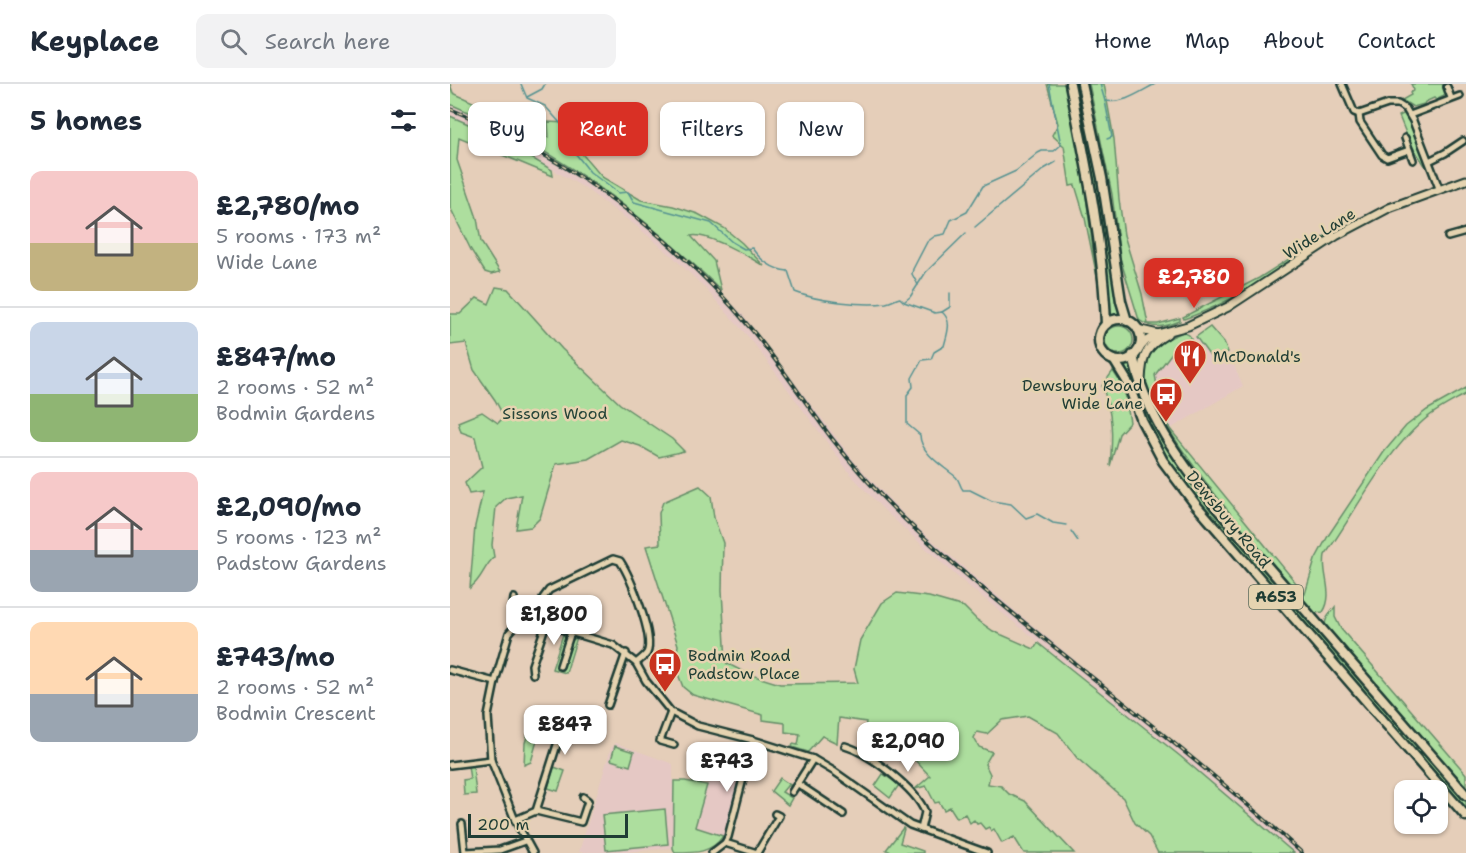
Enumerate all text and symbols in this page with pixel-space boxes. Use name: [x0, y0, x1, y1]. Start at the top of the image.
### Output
search box: [196, 14, 616, 68]
text: Keyplace: [30, 22, 160, 60]
icon: search: [217, 25, 250, 58]
text: Search here: [265, 27, 390, 56]
text: Home: [1094, 27, 1152, 55]
text: Map: [1185, 27, 1230, 55]
text: About: [1263, 27, 1324, 55]
text: Contact: [1357, 27, 1436, 55]
chip: Buy: [468, 102, 546, 156]
chip: Rent: [558, 102, 648, 156]
chip: Filters: [660, 102, 765, 156]
chip: New: [777, 102, 864, 156]
text: 5 homes: [30, 103, 142, 138]
icon: filters: [387, 104, 420, 137]
text: £2,780/mo: [216, 188, 360, 223]
icon: home: [78, 195, 150, 267]
street label: Wide Lane: [1279, 203, 1359, 264]
text: 5 rooms · 173 m²: [216, 223, 381, 249]
text: Wide Lane: [216, 249, 318, 275]
pin: £2,780: [1145, 258, 1243, 309]
text: £2,780: [1158, 264, 1230, 290]
restaurant icon: McDonald's: [1172, 338, 1208, 385]
text: £847/mo: [216, 339, 336, 374]
icon: home: [78, 346, 150, 418]
place label: McDonald's: [1213, 346, 1301, 367]
text: 2 rooms · 52 m²: [216, 374, 374, 400]
place label: Dewsbury Road Wide Lane: [1022, 375, 1143, 414]
bus stop icon: Dewsbury Road Wide Lane: [1148, 376, 1184, 423]
text: Bodmin Gardens: [216, 400, 376, 426]
park label: Sissons Wood: [502, 403, 608, 424]
street label: Dewsbury Road: [1182, 466, 1276, 572]
text: £2,090/mo: [216, 489, 362, 524]
icon: home: [78, 496, 150, 568]
text: 5 rooms · 123 m²: [216, 524, 382, 550]
text: Padstow Gardens: [216, 550, 387, 576]
road number: A653: [1249, 585, 1303, 609]
pin: £1,800: [505, 595, 603, 646]
text: £1,800: [520, 601, 588, 627]
text: £743/mo: [216, 639, 335, 674]
place label: Bodmin Road Padstow Place: [688, 645, 800, 684]
icon: home: [78, 646, 150, 718]
bus stop icon: Bodmin Road Padstow Place: [647, 646, 683, 693]
text: 2 rooms · 52 m²: [216, 674, 374, 700]
text: Bodmin Crescent: [216, 700, 376, 726]
pin: £847: [529, 705, 601, 756]
text: £847: [538, 711, 592, 737]
pin: £2,090: [859, 722, 957, 773]
text: £2,090: [871, 728, 945, 754]
pin: £743: [691, 742, 763, 793]
text: £743: [700, 748, 754, 774]
map controls: [1394, 780, 1448, 834]
button: locate: [1394, 780, 1448, 834]
scale bar: [468, 811, 628, 838]
text: 200 m: [477, 814, 529, 835]

